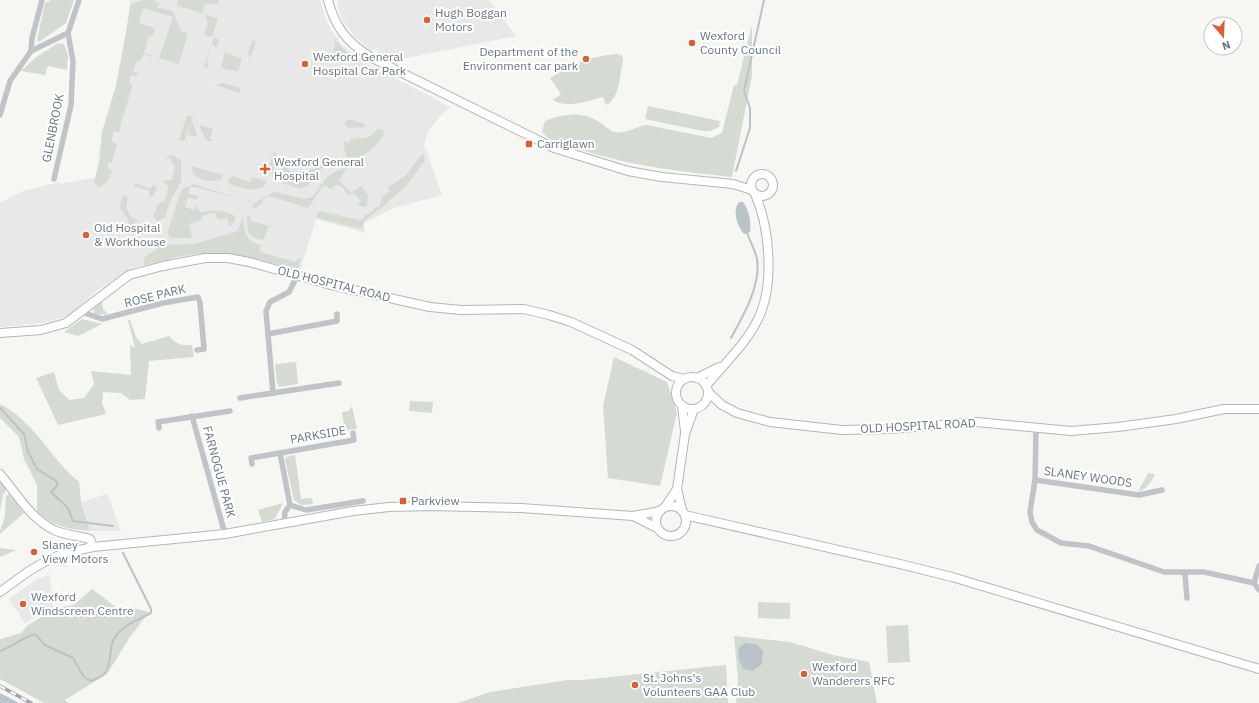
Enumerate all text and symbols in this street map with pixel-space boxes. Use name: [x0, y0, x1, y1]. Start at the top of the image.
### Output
place label: Hugh Boggan Motors: [435, 5, 507, 34]
marker: Hugh Boggan Motors: [422, 15, 432, 25]
north arrow: [1203, 16, 1243, 56]
place label: Wexford County Council: [700, 28, 781, 57]
marker: Wexford County Council: [687, 38, 697, 48]
text: N: [1220, 38, 1232, 53]
place label: Department of the Environment car park: [463, 44, 579, 73]
place label: Wexford General Hospital Car Park: [313, 49, 407, 78]
marker: Department of the Environment car park: [581, 54, 591, 64]
marker: Wexford General Hospital Car Park: [300, 59, 310, 69]
street label: GLENBROOK: [38, 92, 67, 164]
place label: Carriglawn: [537, 136, 595, 151]
marker: Carriglawn: [524, 139, 534, 149]
place label: Wexford General Hospital: [274, 154, 364, 183]
marker: Wexford General Hospital: [259, 163, 271, 175]
place label: Old Hospital & Workhouse: [94, 220, 166, 249]
marker: Old Hospital & Workhouse: [81, 230, 91, 240]
street label: OLD HOSPITAL ROAD: [276, 262, 392, 305]
street label: ROSE PARK: [123, 281, 187, 310]
street label: OLD HOSPITAL ROAD: [860, 415, 976, 436]
street label: PARKSIDE: [289, 422, 347, 447]
street label: FARNOGUE PARK: [200, 424, 239, 520]
street label: SLANEY WOODS: [1043, 463, 1133, 490]
place label: Parkview: [411, 493, 460, 508]
marker: Parkview: [398, 496, 408, 506]
place label: Slaney View Motors: [42, 537, 109, 566]
marker: Slaney View Motors: [29, 547, 39, 557]
place label: Wexford Windscreen Centre: [31, 589, 134, 618]
marker: Wexford Windscreen Centre: [18, 599, 28, 609]
place label: Wexford Wanderers RFC: [812, 659, 896, 688]
marker: Wexford Wanderers RFC: [799, 669, 809, 679]
place label: St. Johns's Volunteers GAA Club: [643, 670, 755, 699]
marker: St. Johns's Volunteers GAA Club: [630, 680, 640, 690]

